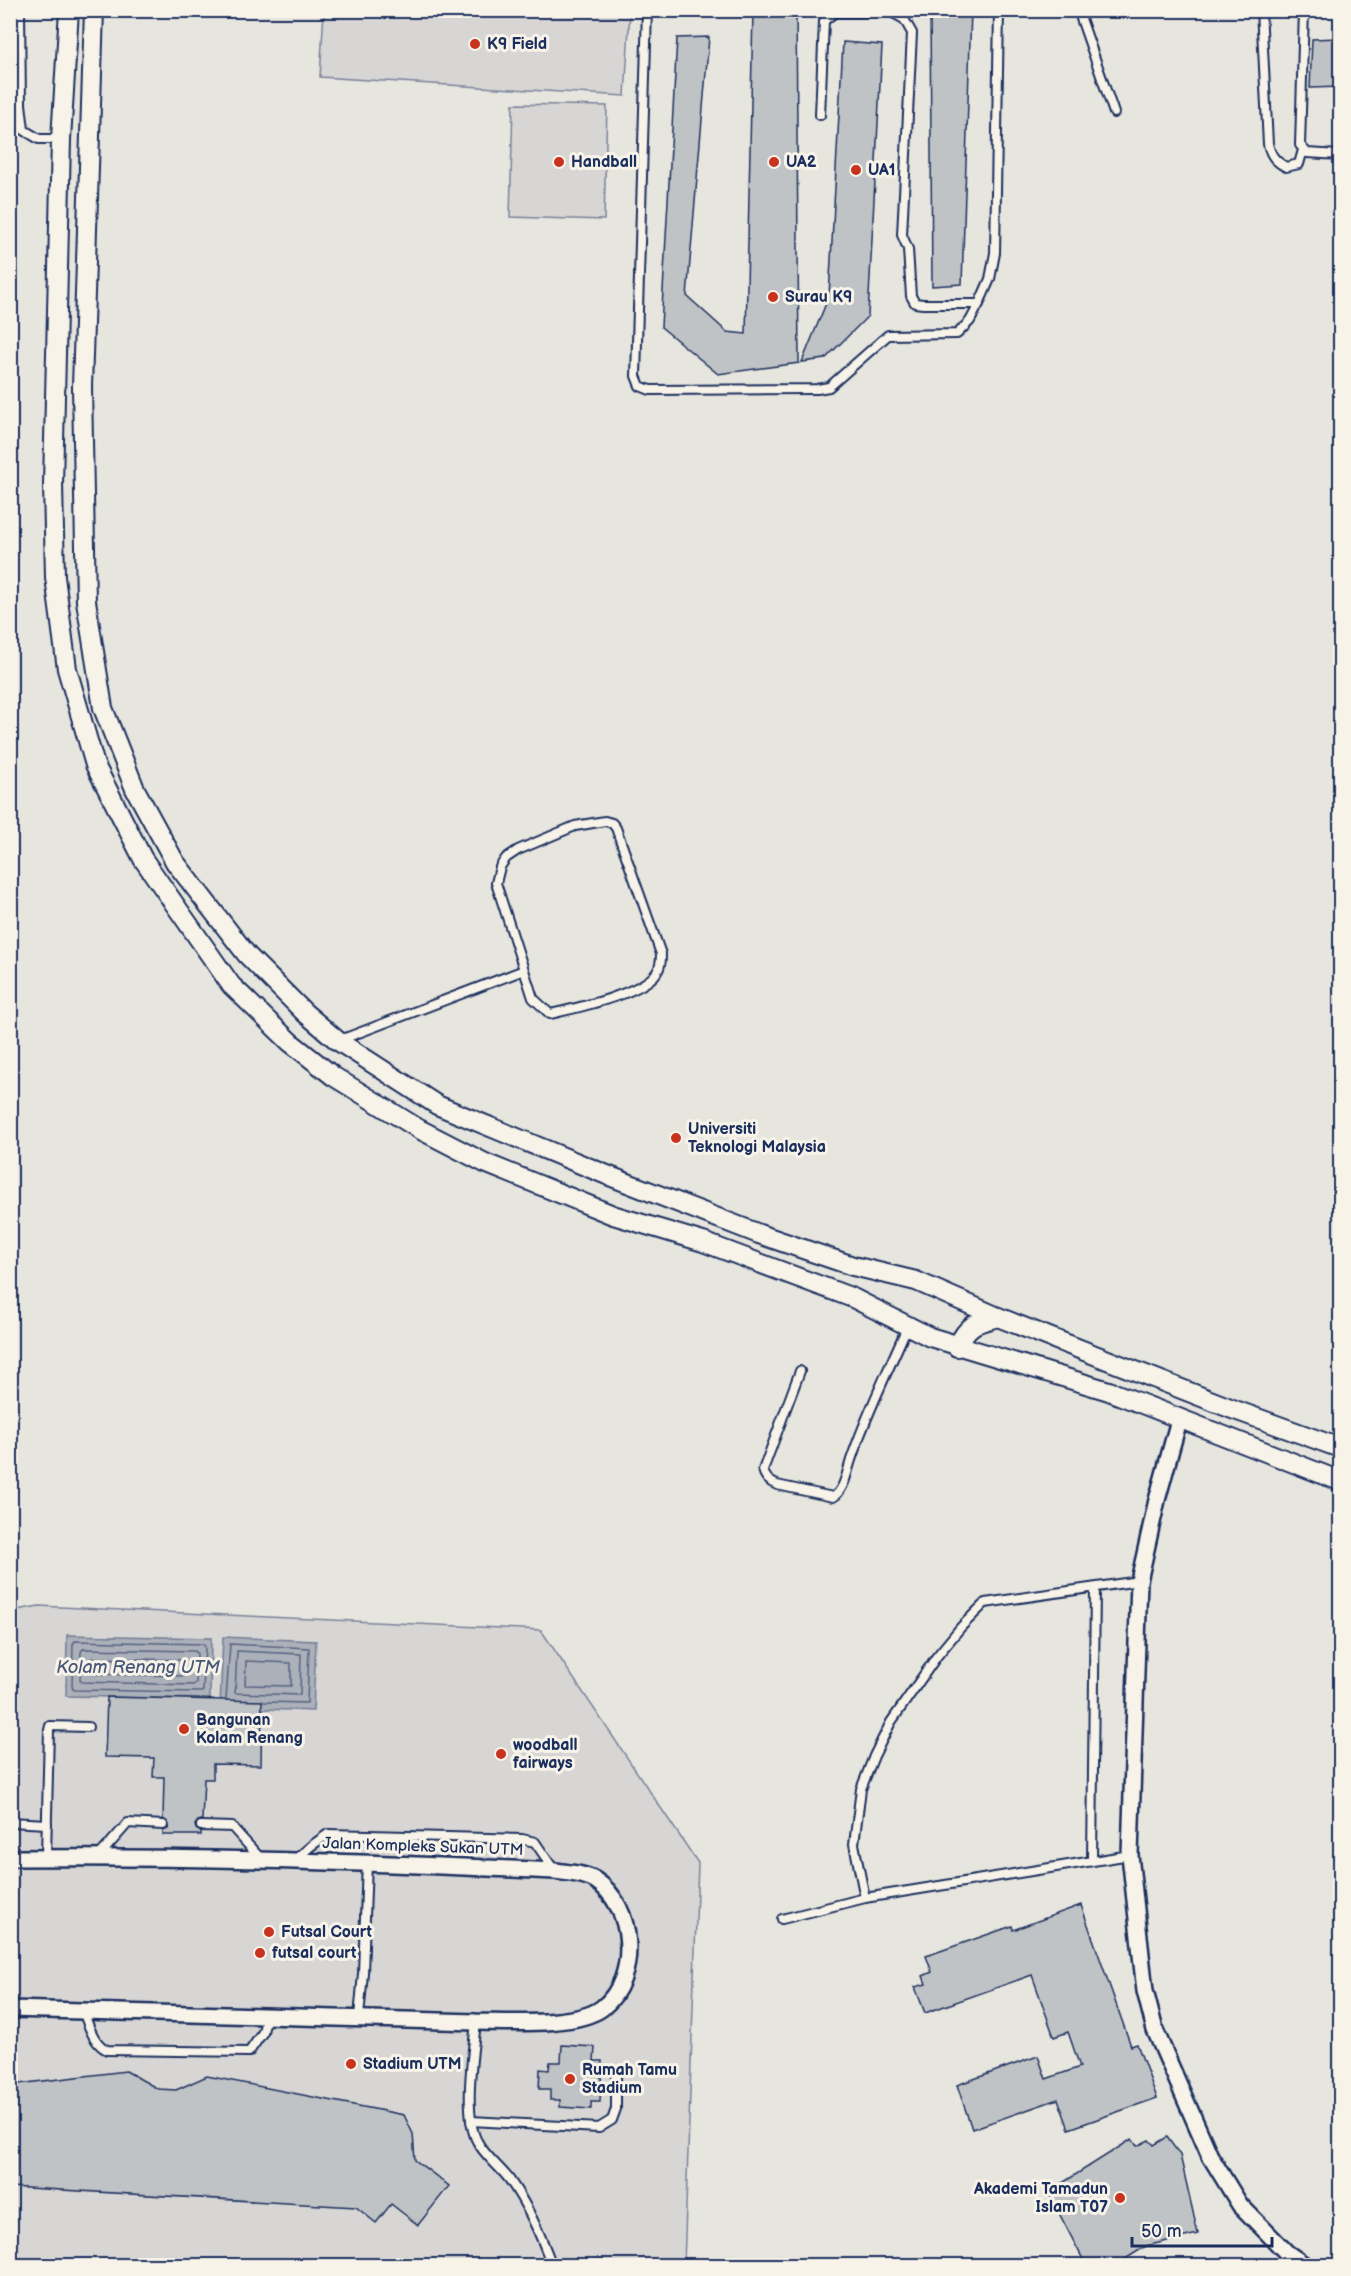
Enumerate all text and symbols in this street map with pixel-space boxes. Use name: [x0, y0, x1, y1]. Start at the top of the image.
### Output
place label: K9 Field: [487, 35, 547, 54]
marker: K9 Field: [468, 37, 482, 51]
place label: Handball: [571, 153, 637, 172]
place label: UA2: [786, 153, 817, 172]
marker: Handball: [552, 155, 566, 169]
marker: UA2: [767, 155, 781, 169]
place label: UA1: [868, 161, 895, 180]
marker: UA1: [849, 163, 863, 177]
place label: Surau K9: [785, 288, 852, 307]
marker: Surau K9: [766, 290, 780, 304]
place label: Universiti Teknologi Malaysia: [688, 1120, 826, 1157]
marker: Universiti Teknologi Malaysia: [669, 1131, 683, 1145]
water label: Kolam Renang UTM: [56, 1657, 220, 1678]
place label: Bangunan Kolam Renang: [196, 1711, 303, 1748]
marker: Bangunan Kolam Renang: [177, 1722, 191, 1736]
place label: woodball fairways: [513, 1736, 578, 1773]
marker: woodball fairways: [494, 1747, 508, 1761]
street label: Jalan Kompleks Sukan UTM: [322, 1834, 524, 1860]
place label: Futsal Court: [281, 1923, 372, 1942]
marker: Futsal Court: [262, 1925, 276, 1939]
place label: futsal court: [272, 1944, 357, 1963]
marker: futsal court: [253, 1946, 267, 1960]
place label: Stadium UTM: [363, 2055, 462, 2074]
marker: Stadium UTM: [344, 2057, 358, 2071]
place label: Rumah Tamu Stadium: [582, 2061, 677, 2098]
marker: Rumah Tamu Stadium: [563, 2072, 577, 2086]
place label: Akademi Tamadun Islam T07: [973, 2180, 1108, 2217]
marker: Akademi Tamadun Islam T07: [1113, 2191, 1127, 2205]
scale bar: [1132, 2210, 1272, 2248]
text: 50 m: [1141, 2221, 1182, 2242]

